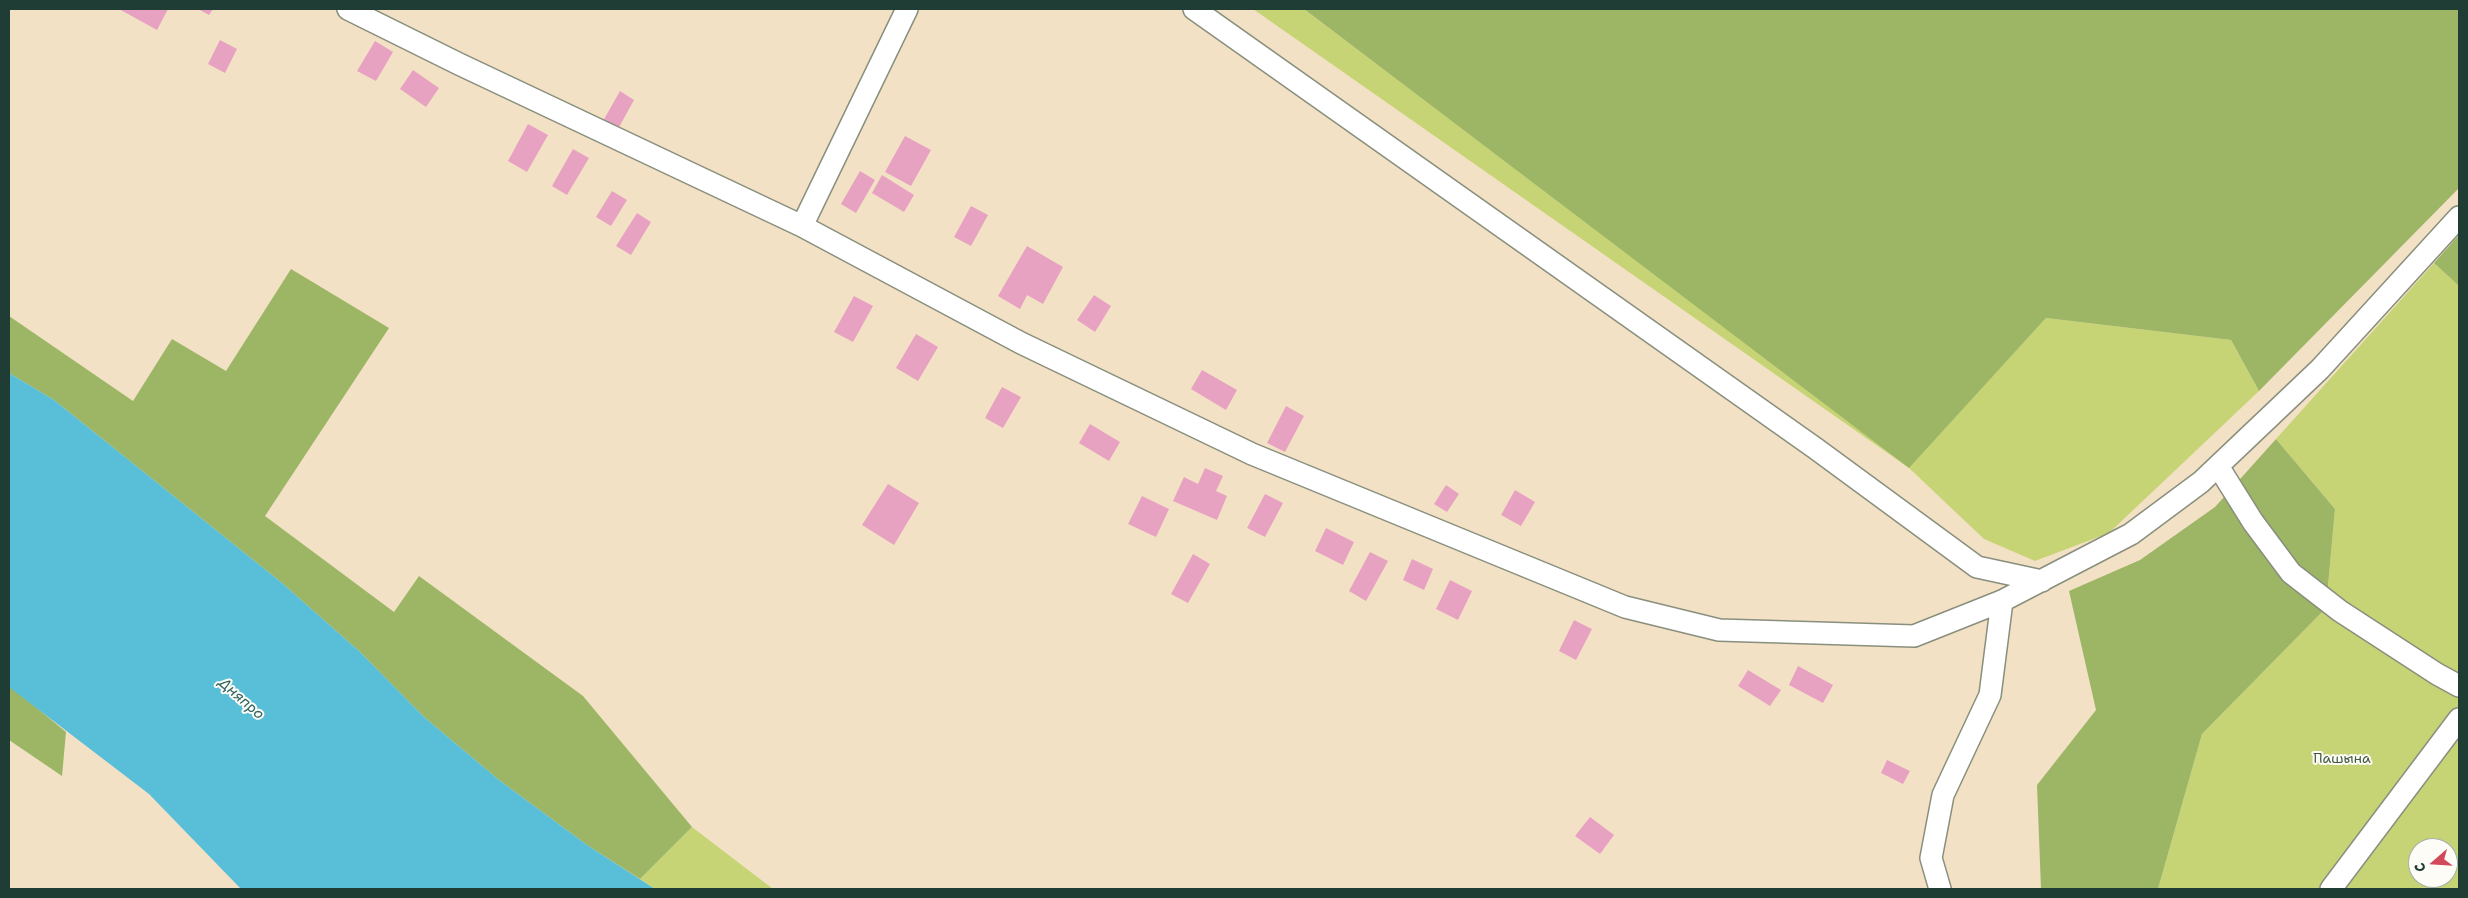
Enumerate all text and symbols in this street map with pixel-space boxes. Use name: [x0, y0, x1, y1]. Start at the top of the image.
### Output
water label: Дняпро: [214, 674, 268, 724]
park label: Пашына: [2313, 751, 2371, 767]
north arrow: [2408, 838, 2458, 888]
text: С: [2410, 861, 2430, 875]

